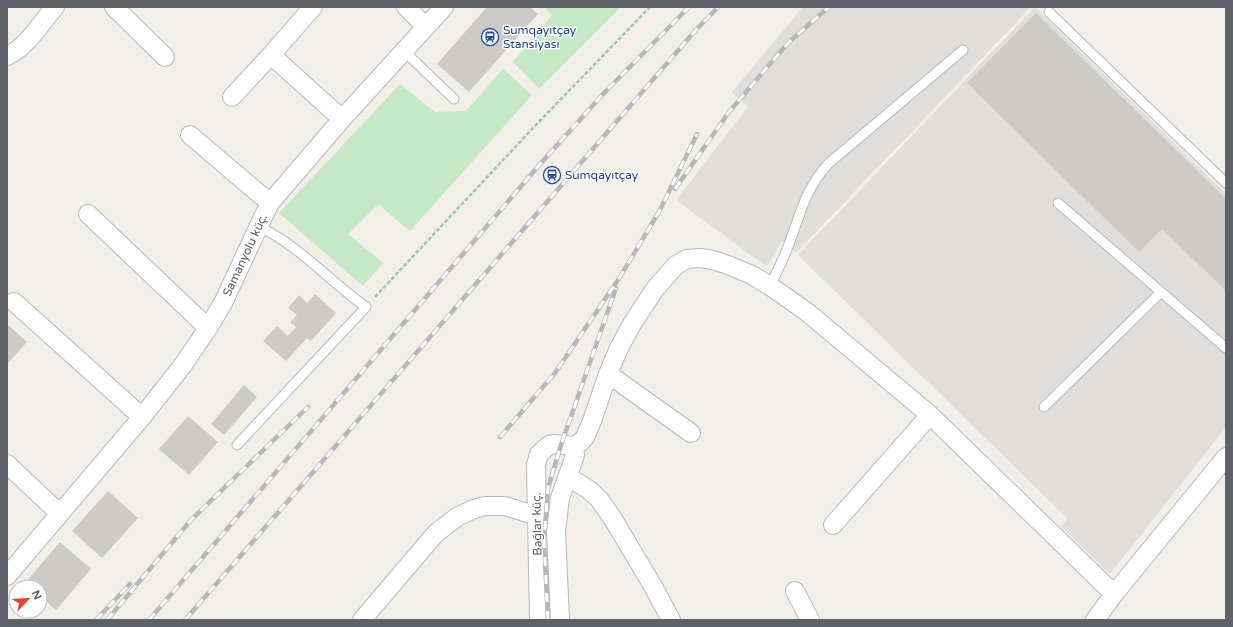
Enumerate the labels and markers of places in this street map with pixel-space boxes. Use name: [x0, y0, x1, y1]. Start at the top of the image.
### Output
place label: Sumqayıtçay Stansiyası: [503, 23, 577, 51]
station icon: Sumqayıtçay Stansiyası: [480, 27, 500, 47]
station icon: Sumqayıtçay: [542, 165, 562, 185]
place label: Sumqayıtçay: [565, 168, 639, 182]

